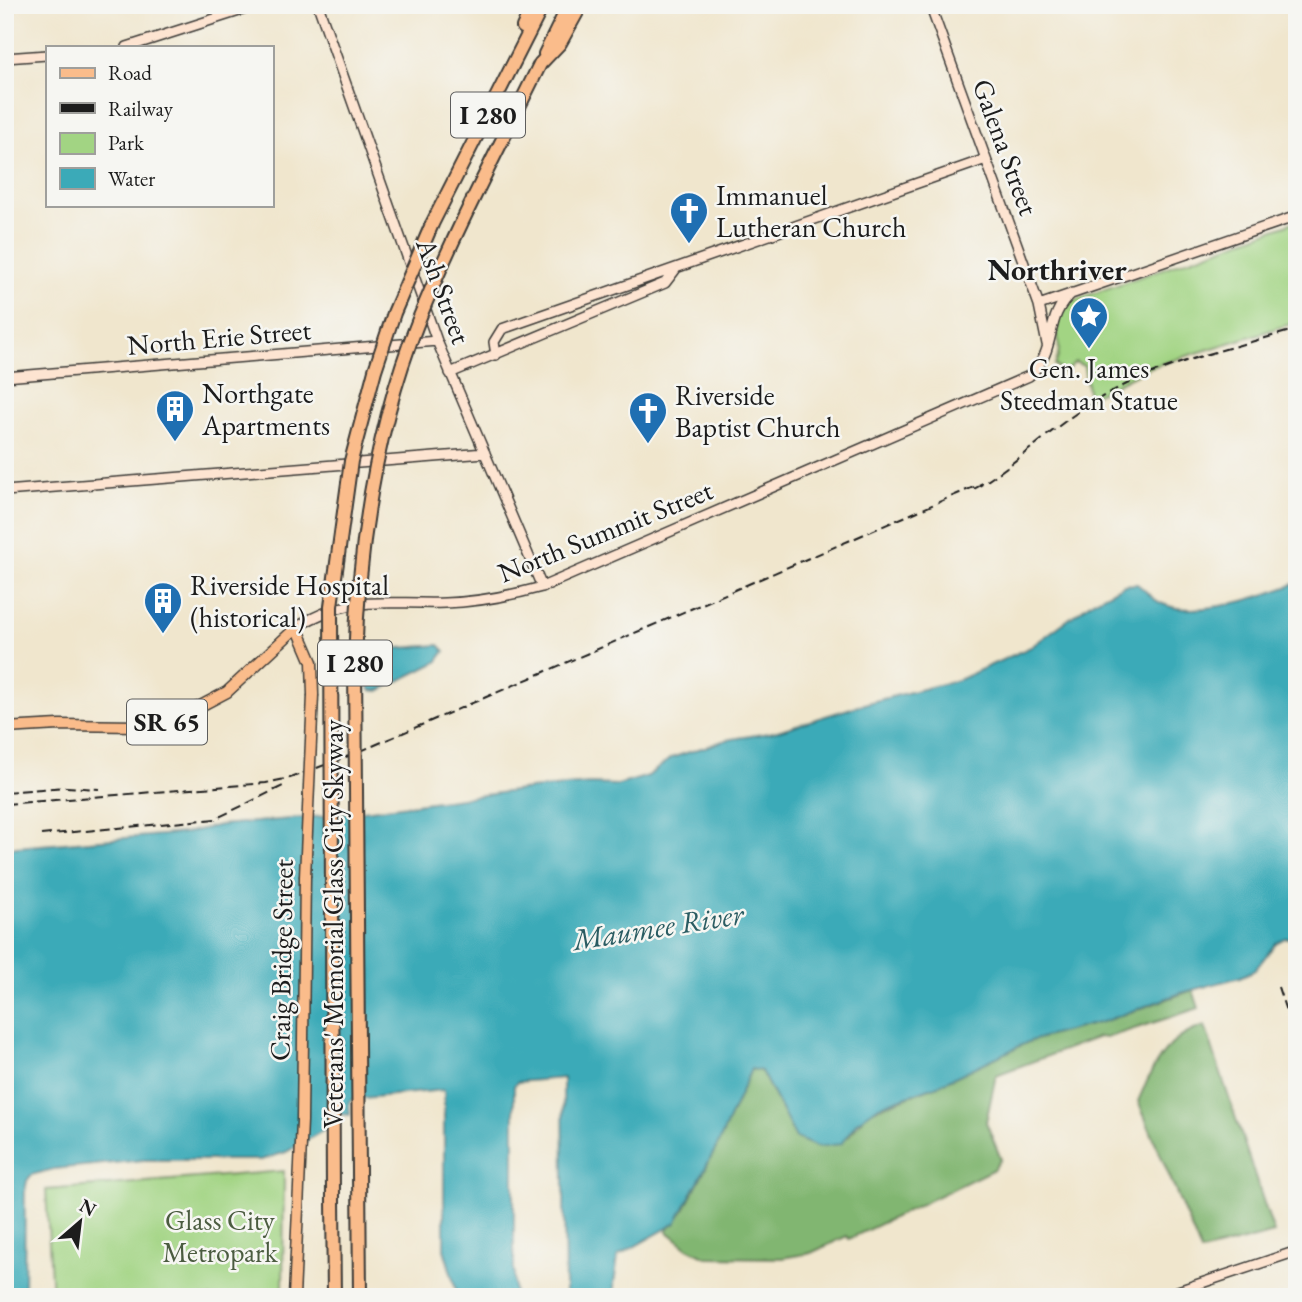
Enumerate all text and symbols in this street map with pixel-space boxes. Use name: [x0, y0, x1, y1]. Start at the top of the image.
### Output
legend: [46, 46, 273, 206]
text: Road: [108, 59, 152, 86]
street label: Galena Street: [965, 74, 1047, 220]
road number: I 280: [451, 92, 525, 138]
text: Railway: [108, 95, 174, 122]
text: Park: [108, 129, 145, 156]
text: Water: [108, 165, 155, 192]
place label: Immanuel Lutheran Church: [716, 177, 906, 245]
church icon: Immanuel Lutheran Church: [668, 190, 710, 245]
street label: Ash Street: [408, 232, 480, 349]
district label: Northriver: [987, 250, 1127, 289]
place icon: Gen. James Steedman Statue: [1068, 295, 1110, 350]
street label: North Erie Street: [126, 311, 313, 363]
place label: Gen. James Steedman Statue: [1000, 350, 1178, 418]
place label: Northgate Apartments: [201, 375, 330, 443]
place label: Riverside Baptist Church: [675, 377, 840, 445]
building icon: Northgate Apartments: [154, 388, 196, 443]
church icon: Riverside Baptist Church: [627, 390, 669, 445]
street label: North Summit Street: [492, 471, 718, 590]
place label: Riverside Hospital (historical): [190, 567, 389, 635]
building icon: Riverside Hospital (historical): [142, 580, 184, 635]
road number: I 280: [318, 640, 392, 685]
road number: SR 65: [127, 700, 207, 744]
street label: Veterans' Memorial Glass City Skyway: [315, 719, 351, 1128]
street label: Craig Bridge Street: [261, 858, 301, 1061]
water label: Maumee River: [568, 894, 748, 960]
north arrow: [46, 1186, 116, 1256]
text: N: [75, 1193, 101, 1222]
park label: Glass City Metropark: [162, 1202, 278, 1270]

